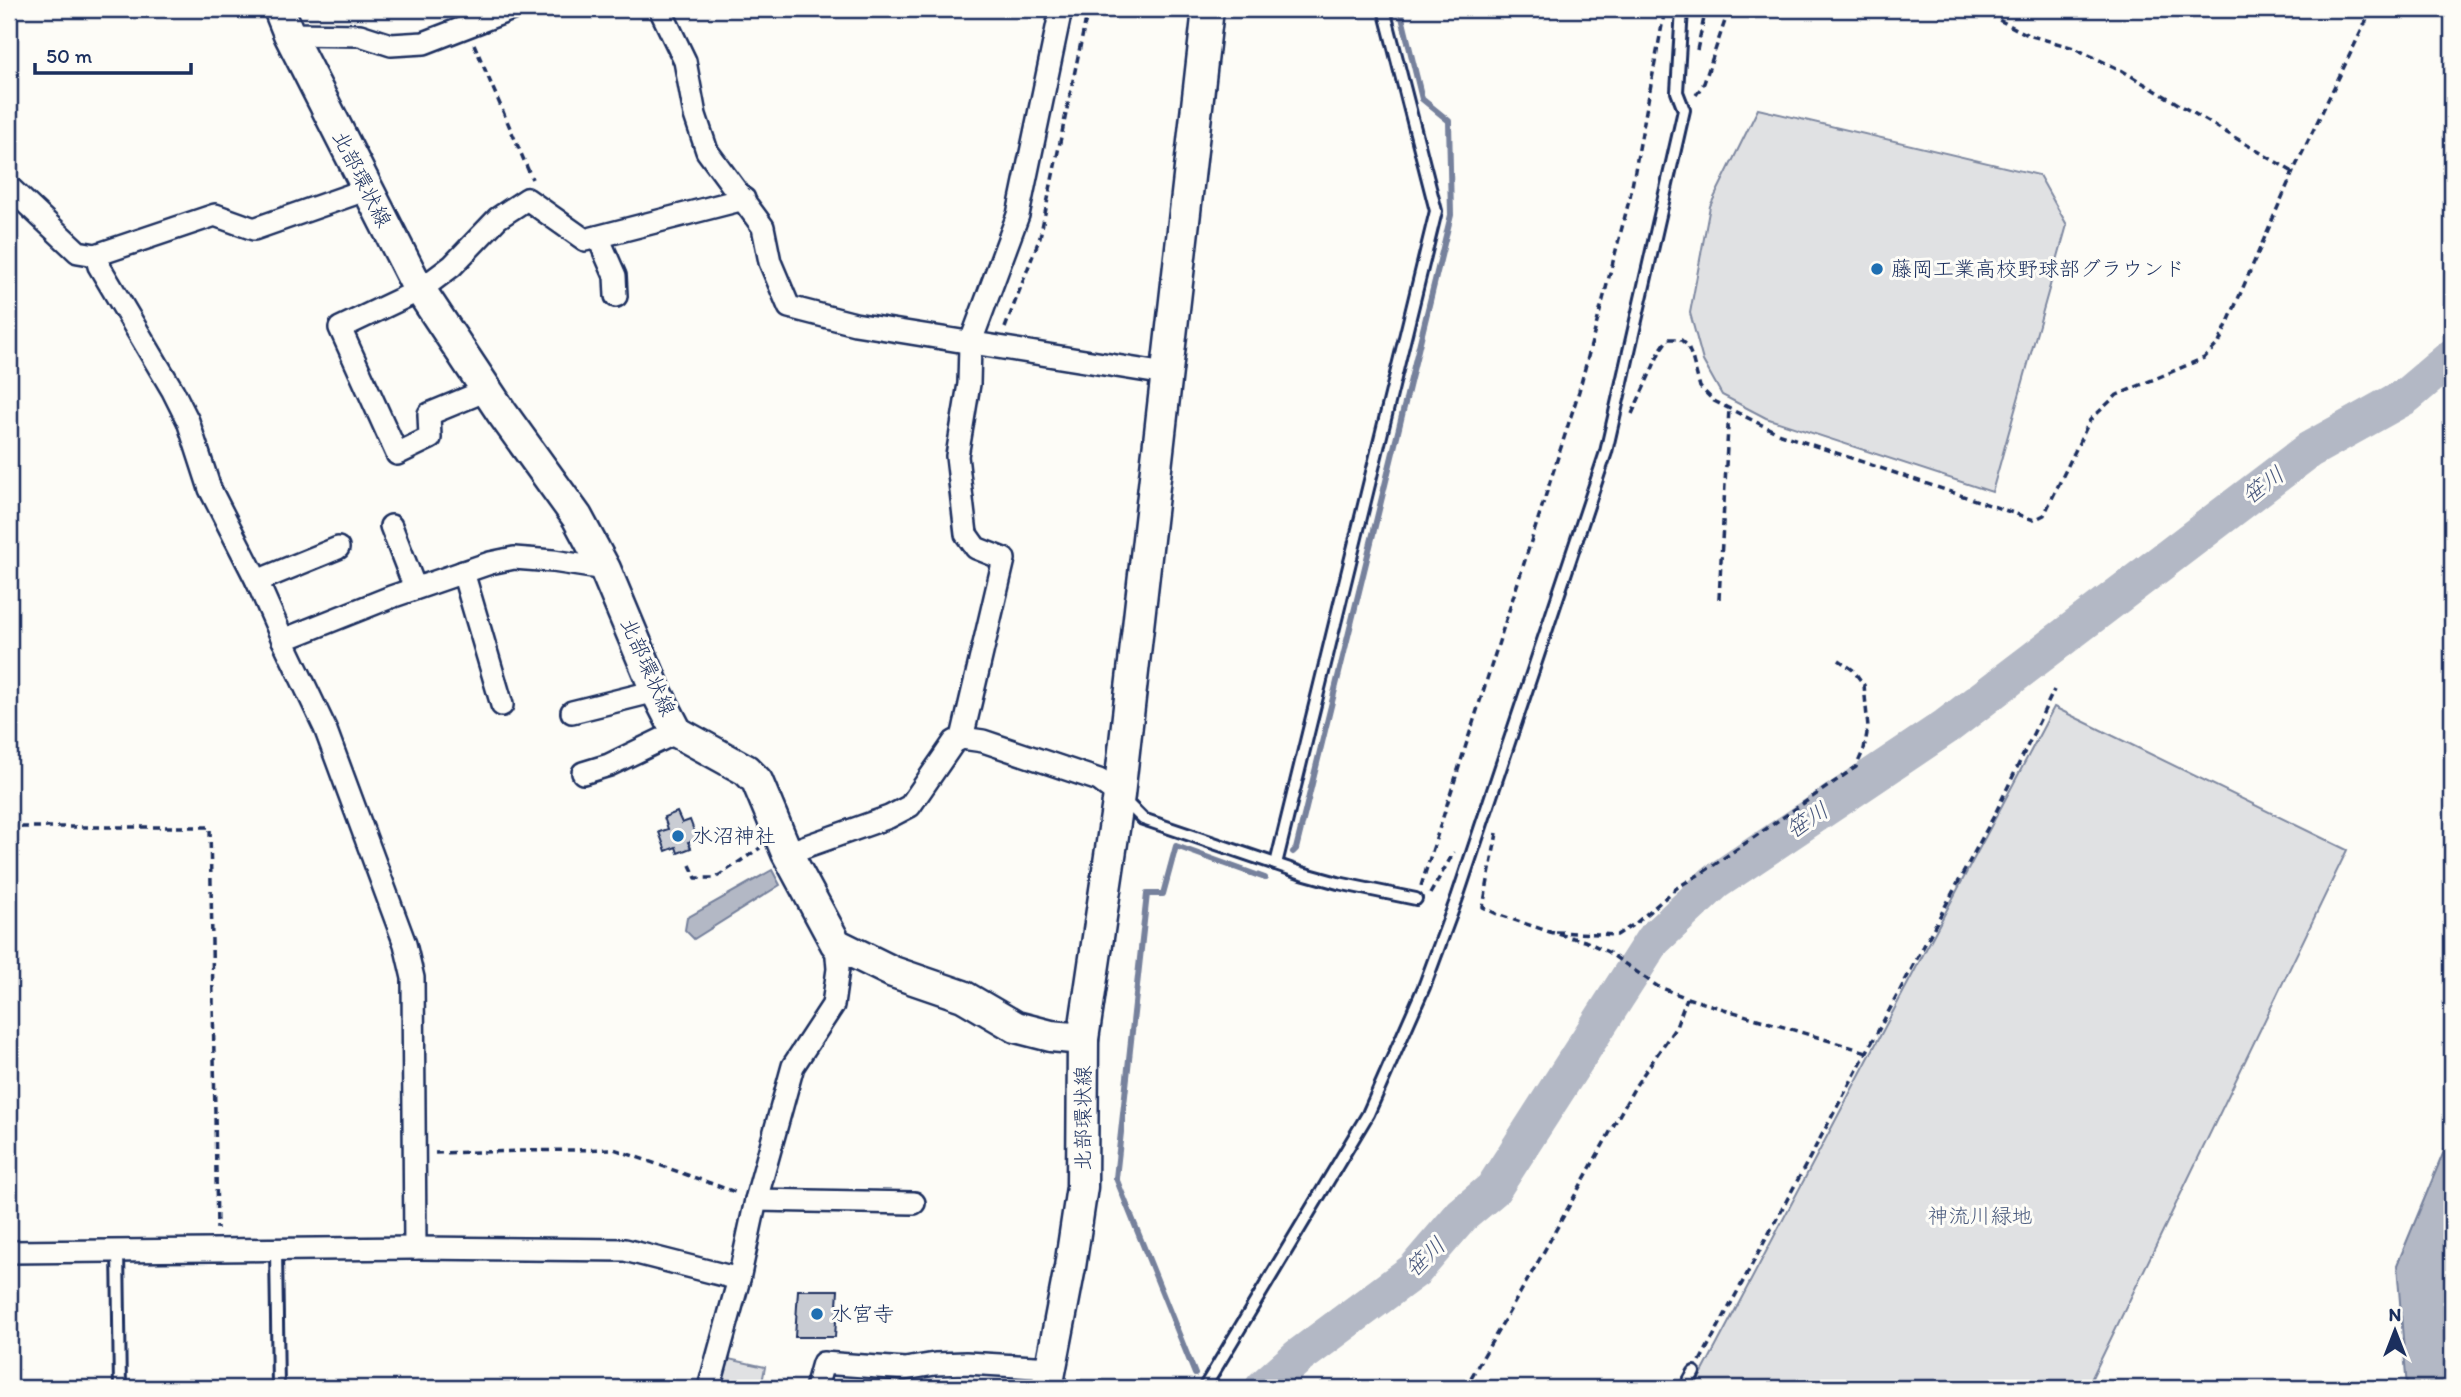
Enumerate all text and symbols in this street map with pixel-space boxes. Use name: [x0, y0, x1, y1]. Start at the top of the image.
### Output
scale bar: [35, 32, 191, 76]
text: 50 m: [46, 43, 93, 68]
street label: 北部環状線: [327, 126, 397, 231]
place label: 藤岡工業高校野球部グラウンド: [1891, 256, 2185, 281]
marker: 藤岡工業高校野球部グラウンド: [1869, 261, 1885, 277]
water label: 笹川: [2236, 460, 2290, 510]
street label: 北部環状線: [616, 614, 681, 720]
water label: 笹川: [1780, 796, 1834, 844]
place label: 水沼神社: [692, 823, 776, 848]
marker: 水沼神社: [670, 828, 686, 844]
street label: 北部環状線: [1070, 1066, 1095, 1171]
park label: 神流川緑地: [1928, 1203, 2033, 1228]
water label: 笹川: [1399, 1231, 1451, 1283]
north arrow: [2360, 1296, 2430, 1366]
place label: 水宮寺: [831, 1301, 894, 1326]
text: N: [2389, 1303, 2401, 1326]
marker: 水宮寺: [809, 1306, 825, 1322]

